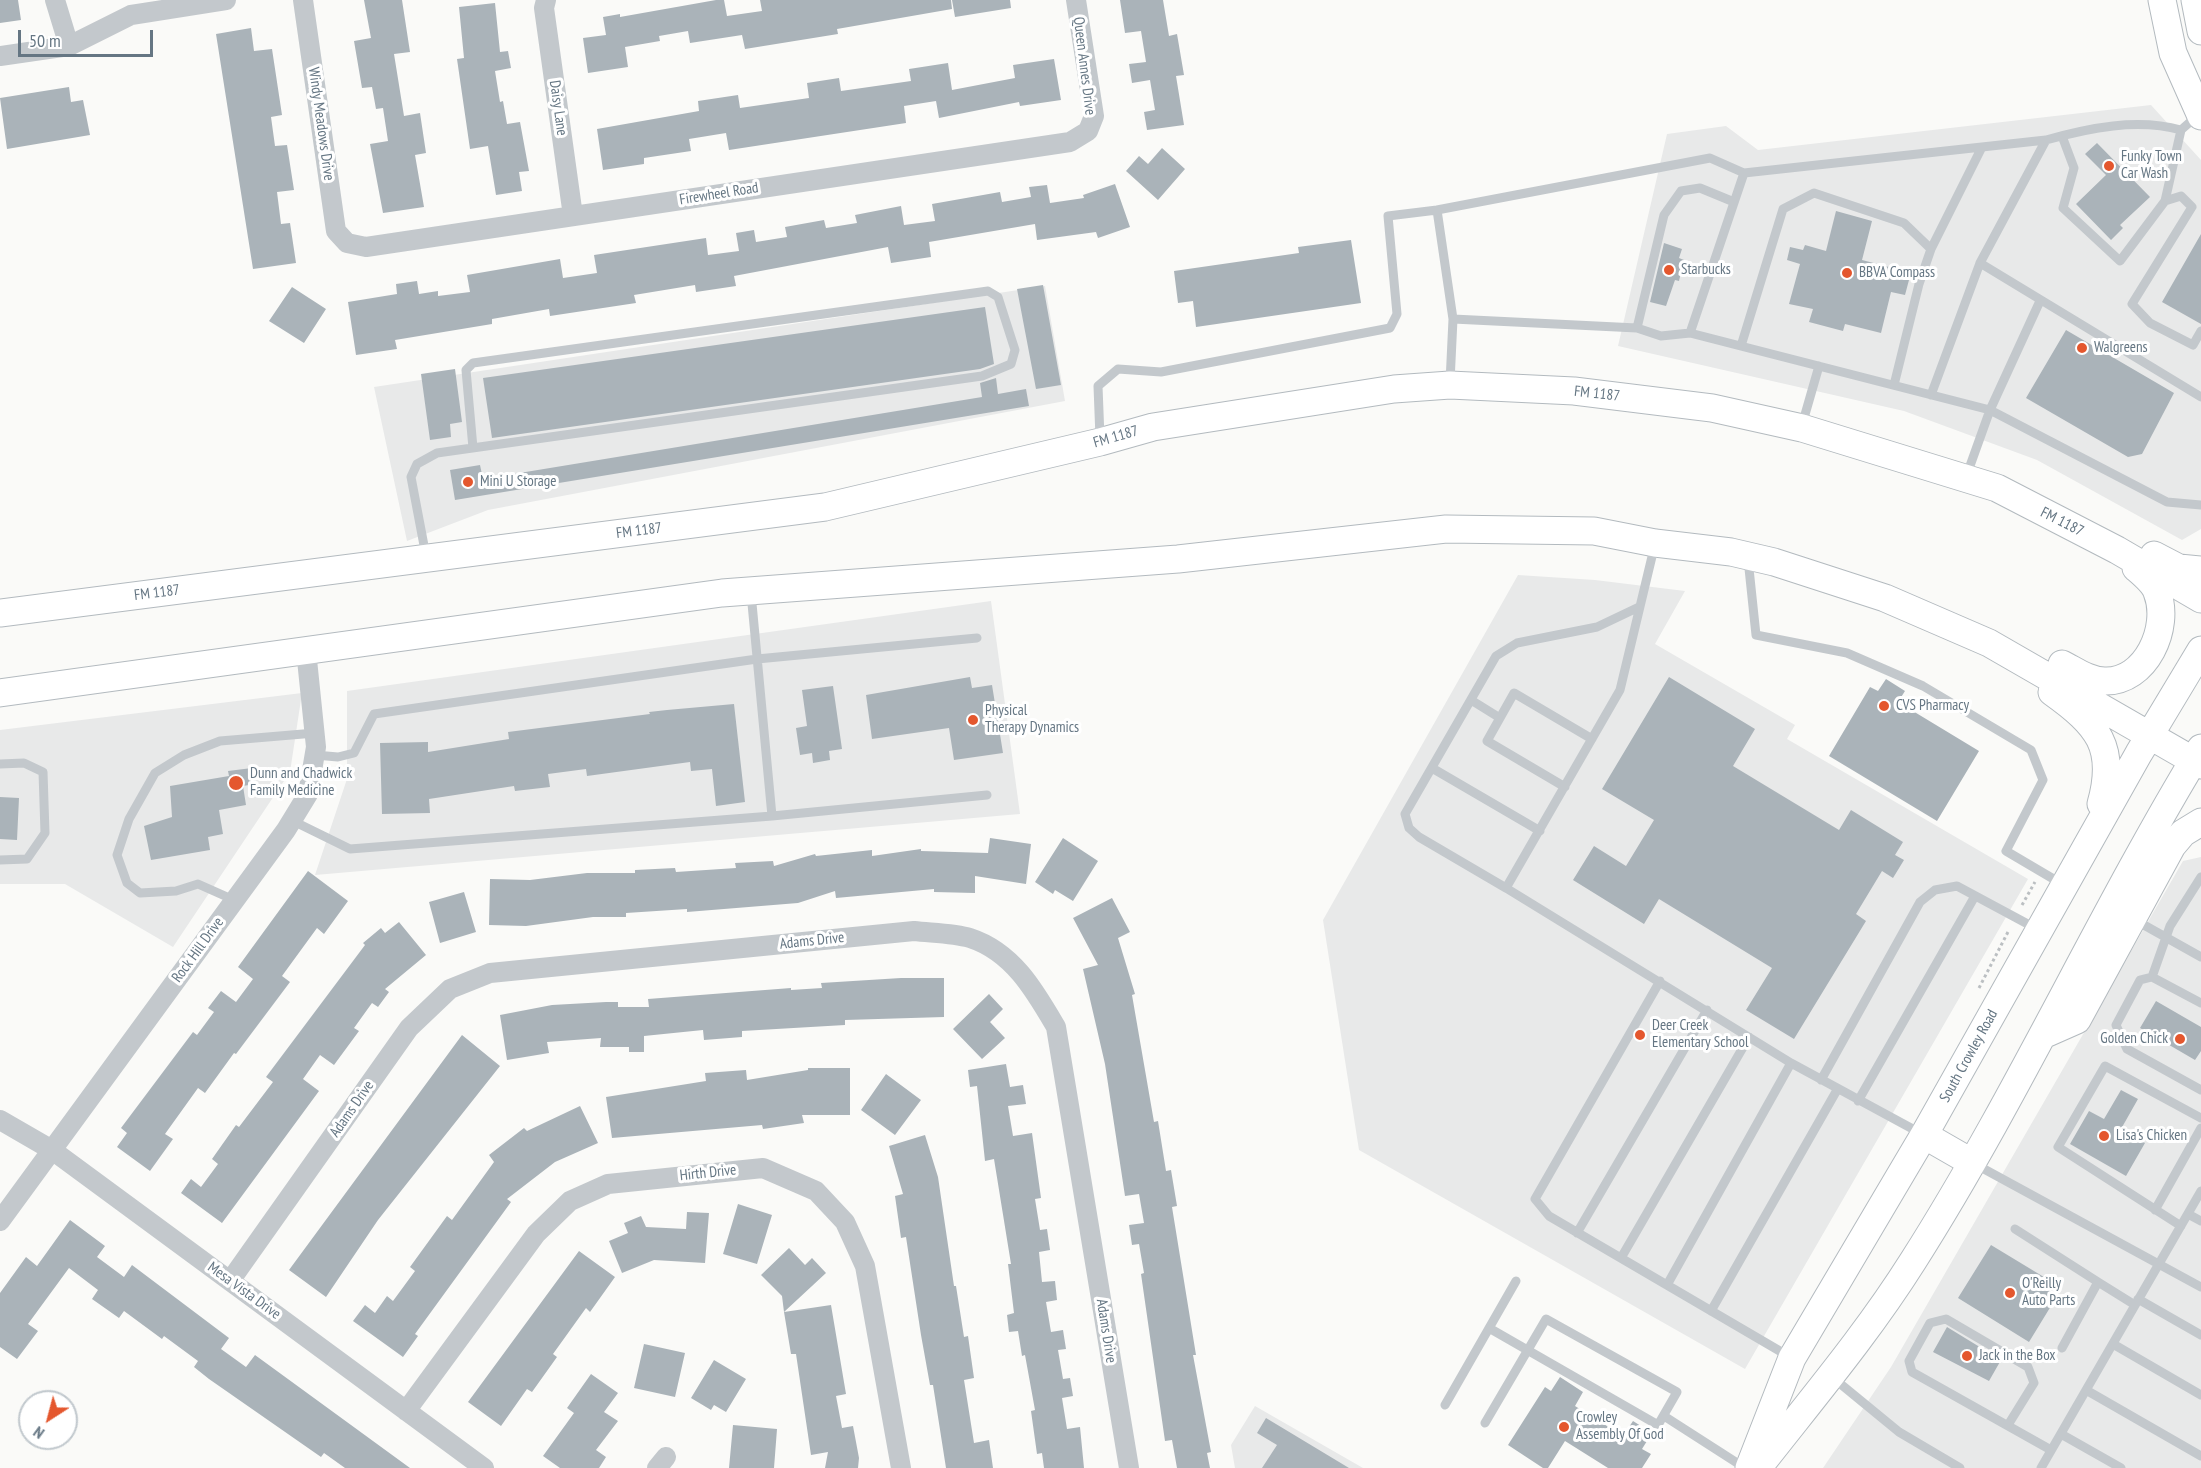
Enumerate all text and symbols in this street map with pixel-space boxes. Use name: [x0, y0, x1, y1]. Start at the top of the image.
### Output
street label: Queen Annes Drive: [1069, 16, 1099, 116]
scale bar: [21, 18, 156, 56]
text: 50 m: [29, 29, 61, 52]
street label: Windy Meadows Drive: [304, 66, 338, 182]
street label: Daisy Lane: [545, 79, 571, 137]
place label: Funky Town Car Wash: [2121, 148, 2182, 183]
marker: Funky Town Car Wash: [2102, 159, 2116, 173]
street label: Firewheel Road: [678, 179, 760, 209]
place label: Starbucks: [1681, 261, 1731, 279]
marker: Starbucks: [1662, 263, 1676, 277]
place label: BBVA Compass: [1859, 264, 1935, 282]
marker: BBVA Compass: [1840, 266, 1854, 280]
place label: Walgreens: [2094, 339, 2148, 357]
marker: Walgreens: [2075, 341, 2089, 355]
street label: FM 1187: [1573, 383, 1621, 405]
street label: FM 1187: [1091, 422, 1141, 452]
place label: Mini U Storage: [480, 473, 557, 491]
marker: Mini U Storage: [461, 475, 475, 489]
street label: FM 1187: [2037, 504, 2087, 540]
street label: FM 1187: [615, 519, 663, 543]
street label: FM 1187: [133, 581, 181, 605]
place label: CVS Pharmacy: [1896, 697, 1969, 715]
marker: CVS Pharmacy: [1877, 699, 1891, 713]
place label: Physical Therapy Dynamics: [985, 702, 1079, 737]
marker: Physical Therapy Dynamics: [966, 713, 980, 727]
place label: Dunn and Chadwick Family Medicine: [250, 765, 352, 800]
marker: Dunn and Chadwick Family Medicine: [227, 774, 245, 792]
street label: Rock Hill Drive: [168, 914, 228, 986]
street label: Adams Drive: [779, 929, 845, 953]
street label: South Crowley Road: [1936, 1007, 2002, 1105]
place label: Deer Creek Elementary School: [1652, 1017, 1749, 1052]
marker: Deer Creek Elementary School: [1633, 1028, 1647, 1042]
place label: Golden Chick: [2100, 1030, 2168, 1048]
marker: Golden Chick: [2173, 1032, 2187, 1046]
street label: Adams Drive: [326, 1077, 378, 1141]
place label: Lisa's Chicken: [2116, 1127, 2187, 1145]
marker: Lisa's Chicken: [2097, 1129, 2111, 1143]
street label: Hirth Drive: [679, 1161, 737, 1185]
street label: Mesa Vista Drive: [204, 1258, 284, 1324]
place label: O'Reilly Auto Parts: [2022, 1275, 2075, 1310]
marker: O'Reilly Auto Parts: [2003, 1286, 2017, 1300]
street label: Adams Drive: [1092, 1298, 1120, 1364]
place label: Jack in the Box: [1979, 1347, 2056, 1365]
marker: Jack in the Box: [1960, 1349, 1974, 1363]
north arrow: [18, 1390, 78, 1450]
place label: Crowley Assembly Of God: [1576, 1409, 1664, 1444]
marker: Crowley Assembly Of God: [1557, 1420, 1571, 1434]
text: N: [29, 1422, 48, 1444]

